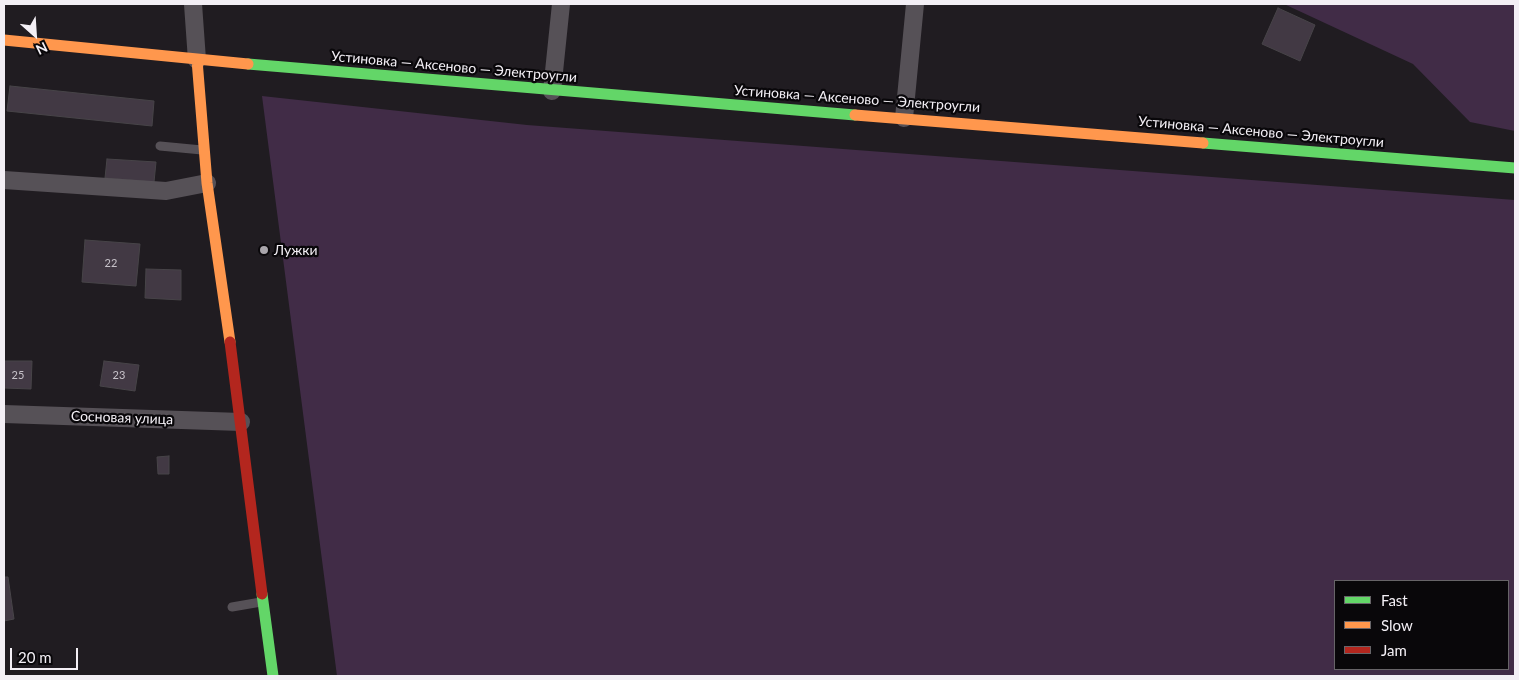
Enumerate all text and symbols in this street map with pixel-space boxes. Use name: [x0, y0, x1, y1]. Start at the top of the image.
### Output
north arrow: [10, 10, 60, 60]
text: N: [33, 39, 50, 59]
street label: Устиновка — Аксеново — Электроугли: [330, 48, 578, 86]
street label: Устиновка — Аксеново — Электроугли: [733, 82, 981, 116]
street label: Устиновка — Аксеново — Электроугли: [1137, 113, 1385, 151]
place label: Лужки: [274, 242, 318, 258]
marker: Лужки: [258, 244, 270, 256]
house number: 22: [105, 256, 117, 270]
house number: 25: [12, 368, 24, 382]
house number: 23: [113, 368, 125, 382]
street label: Сосновая улица: [71, 408, 173, 428]
legend: [1334, 580, 1509, 670]
text: Fast: [1381, 591, 1408, 609]
text: Slow: [1381, 616, 1413, 634]
scale bar: [12, 638, 80, 670]
text: Jam: [1381, 641, 1407, 659]
text: 20 m: [18, 648, 52, 666]

